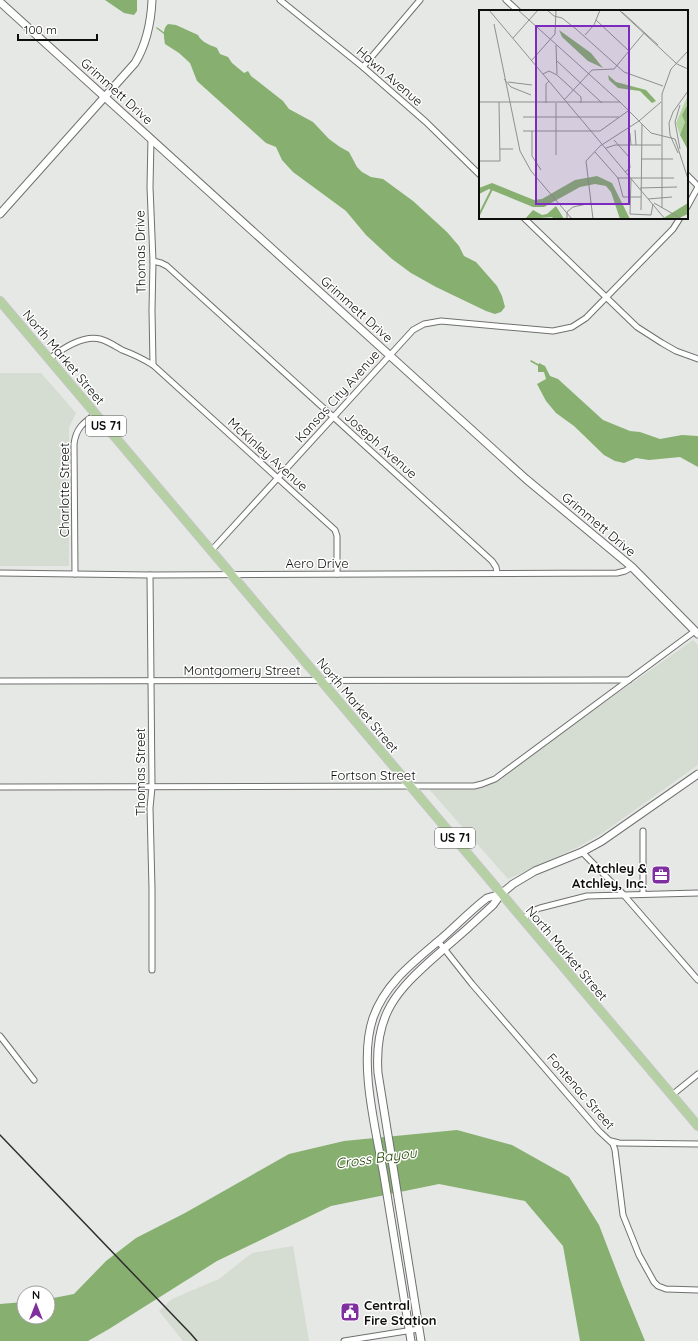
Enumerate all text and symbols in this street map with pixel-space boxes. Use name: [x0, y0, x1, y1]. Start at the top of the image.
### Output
inset map: [479, 10, 688, 219]
scale bar: [18, 16, 97, 42]
text: 100 m: [24, 22, 57, 37]
street label: Hawn Avenue: [354, 43, 426, 109]
street label: Grimmett Drive: [78, 54, 156, 128]
street label: Thomas Drive: [131, 210, 149, 294]
street label: Grimmett Drive: [318, 272, 396, 346]
street label: North Market Street: [20, 306, 108, 408]
street label: Kansas City Avenue: [291, 346, 383, 446]
street label: Joseph Avenue: [341, 408, 421, 482]
street label: McKinley Avenue: [225, 414, 311, 494]
road number: US 71: [86, 416, 126, 436]
street label: Charlotte Street: [56, 443, 72, 537]
street label: Grimmett Drive: [559, 488, 639, 560]
street label: Aero Drive: [285, 555, 349, 571]
street label: North Market Street: [314, 654, 402, 756]
street label: Montgomery Street: [184, 662, 300, 678]
street label: Thomas Street: [132, 728, 148, 816]
street label: Fortson Street: [330, 767, 416, 783]
road number: US 71: [435, 828, 475, 848]
place label: Atchley & Atchley, Inc.: [572, 860, 647, 891]
office icon: Atchley & Atchley, Inc.: [650, 864, 672, 886]
street label: North Market Street: [523, 902, 611, 1004]
street label: Fontenac Street: [544, 1050, 618, 1132]
water label: Cross Bayou: [334, 1143, 419, 1173]
north arrow: [16, 1285, 56, 1325]
text: N: [32, 1288, 40, 1302]
place label: Central Fire Station: [364, 1297, 437, 1328]
public building icon: Central Fire Station: [339, 1301, 361, 1323]

